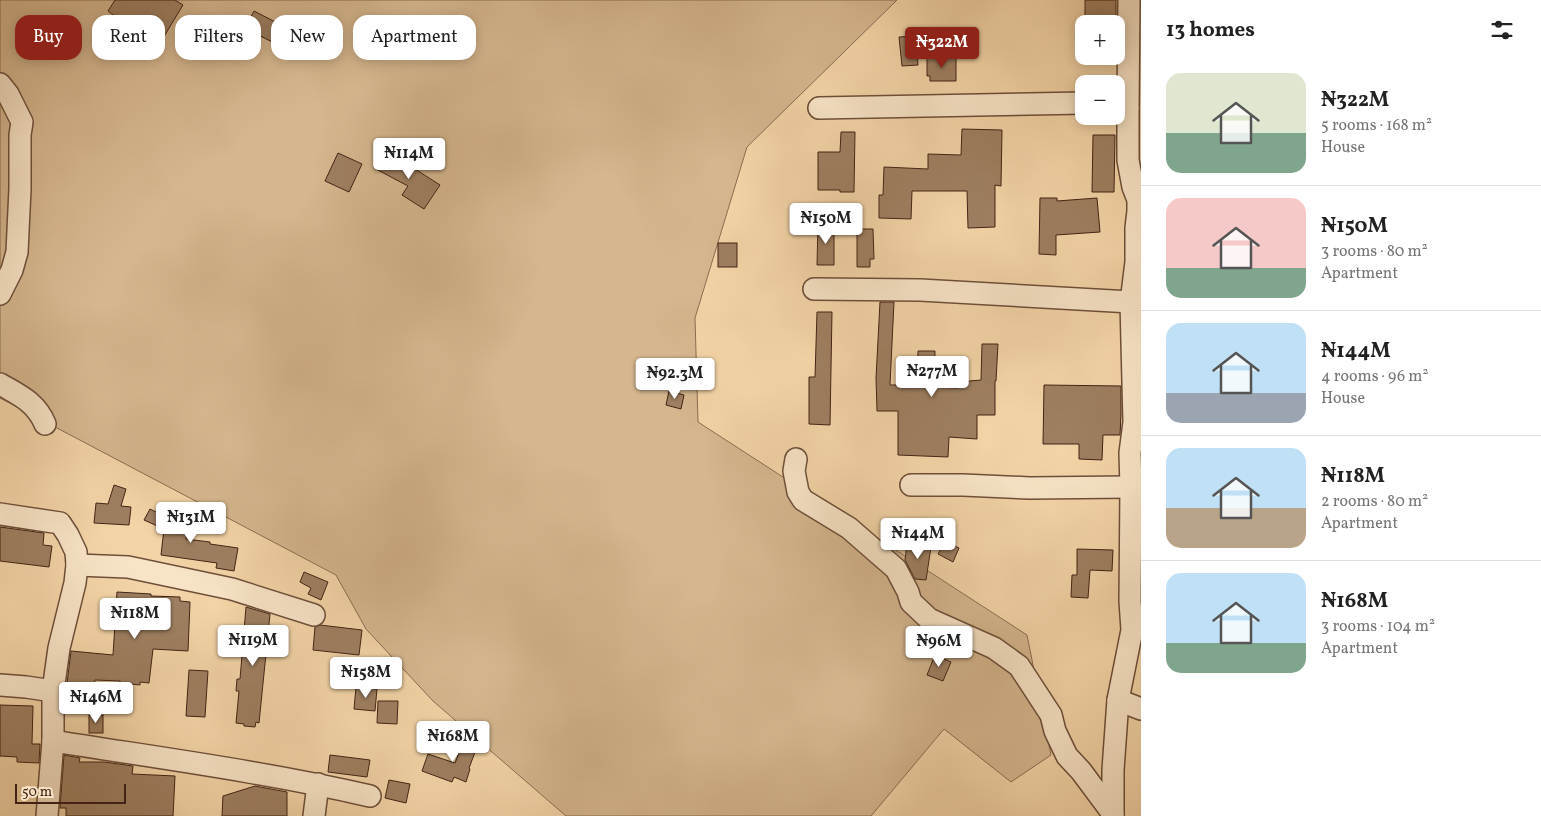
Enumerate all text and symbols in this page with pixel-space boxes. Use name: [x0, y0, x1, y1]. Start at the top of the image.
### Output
chip: Buy: [15, 15, 82, 60]
chip: Rent: [92, 15, 165, 60]
chip: Filters: [175, 15, 261, 60]
chip: New: [271, 15, 343, 60]
chip: Apartment: [353, 15, 476, 60]
map controls: [1075, 15, 1125, 125]
button: +: [1075, 15, 1125, 65]
text: 13 homes: [1166, 16, 1255, 45]
icon: filters: [1488, 16, 1516, 44]
pin: ₦322M: [907, 27, 977, 69]
text: ₦322M: [916, 32, 968, 54]
button: −: [1075, 75, 1125, 125]
text: ₦322M: [1321, 86, 1389, 115]
icon: home: [1206, 93, 1266, 153]
text: 5 rooms · 168 m²: [1321, 115, 1432, 137]
text: House: [1321, 137, 1365, 159]
pin: ₦114M: [374, 138, 444, 180]
text: ₦114M: [384, 143, 434, 165]
pin: ₦150M: [791, 202, 861, 245]
text: ₦150M: [801, 208, 851, 230]
text: ₦150M: [1321, 212, 1388, 241]
icon: home: [1206, 218, 1266, 278]
text: 3 rooms · 80 m²: [1321, 241, 1428, 263]
text: Apartment: [1321, 263, 1398, 285]
text: ₦144M: [1321, 337, 1390, 366]
icon: home: [1206, 343, 1266, 403]
pin: ₦277M: [897, 356, 967, 398]
pin: ₦92.3M: [634, 358, 716, 400]
text: ₦277M: [907, 361, 957, 383]
text: ₦92.3M: [647, 363, 703, 385]
text: 4 rooms · 96 m²: [1321, 366, 1428, 388]
text: House: [1321, 388, 1365, 410]
text: ₦118M: [1321, 462, 1385, 491]
icon: home: [1206, 468, 1266, 528]
text: 2 rooms · 80 m²: [1321, 491, 1428, 513]
pin: ₦131M: [156, 502, 226, 544]
text: ₦131M: [167, 507, 215, 529]
text: Apartment: [1321, 513, 1398, 535]
pin: ₦144M: [883, 518, 953, 560]
text: ₦144M: [892, 523, 944, 545]
text: ₦168M: [1321, 587, 1388, 616]
icon: home: [1206, 593, 1266, 653]
pin: ₦118M: [100, 598, 170, 640]
text: ₦118M: [111, 603, 159, 625]
text: 3 rooms · 104 m²: [1321, 616, 1435, 638]
pin: ₦119M: [218, 624, 288, 667]
pin: ₦96M: [909, 626, 969, 668]
text: ₦119M: [229, 630, 277, 652]
text: ₦96M: [917, 631, 962, 653]
text: Apartment: [1321, 638, 1398, 660]
pin: ₦158M: [331, 656, 401, 699]
text: ₦158M: [341, 662, 391, 684]
pin: ₦146M: [61, 682, 131, 724]
text: ₦146M: [70, 687, 122, 709]
pin: ₦168M: [418, 720, 488, 763]
text: ₦168M: [427, 726, 479, 748]
scale bar: [15, 781, 126, 804]
text: 50 m: [22, 783, 52, 802]

